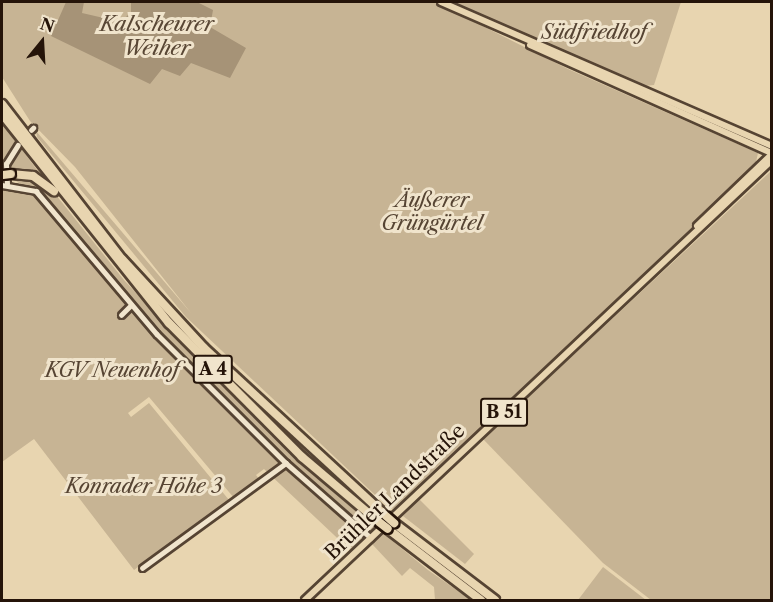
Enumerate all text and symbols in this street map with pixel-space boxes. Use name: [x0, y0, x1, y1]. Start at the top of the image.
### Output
water label: Kalscheurer Weiher: [100, 11, 214, 61]
north arrow: [12, 12, 72, 72]
text: N: [38, 13, 57, 37]
park label: Südfriedhof: [542, 20, 646, 44]
park label: Äußerer Grüngürtel: [381, 189, 483, 236]
road number: A 4: [192, 354, 234, 384]
park label: KGV Neuenhof: [45, 358, 179, 382]
road number: B 51: [480, 397, 528, 427]
street label: Brühler Landstraße: [320, 419, 470, 565]
park label: Konrader Höhe 3: [65, 474, 223, 498]

